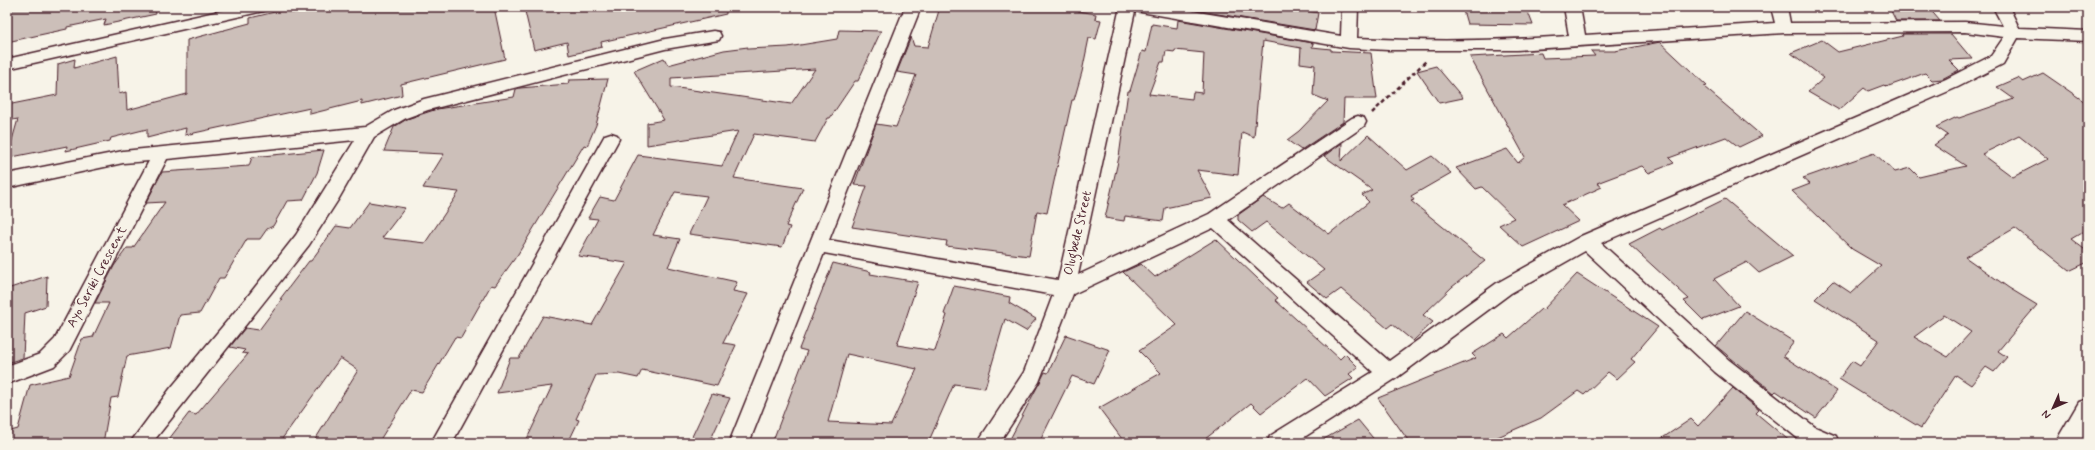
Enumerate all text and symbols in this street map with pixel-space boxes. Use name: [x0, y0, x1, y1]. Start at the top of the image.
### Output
street label: Olugbede Street: [1060, 189, 1098, 277]
street label: Ayo Seriki Crescent: [63, 223, 131, 331]
north arrow: [2033, 388, 2073, 428]
text: N: [2039, 407, 2054, 422]

